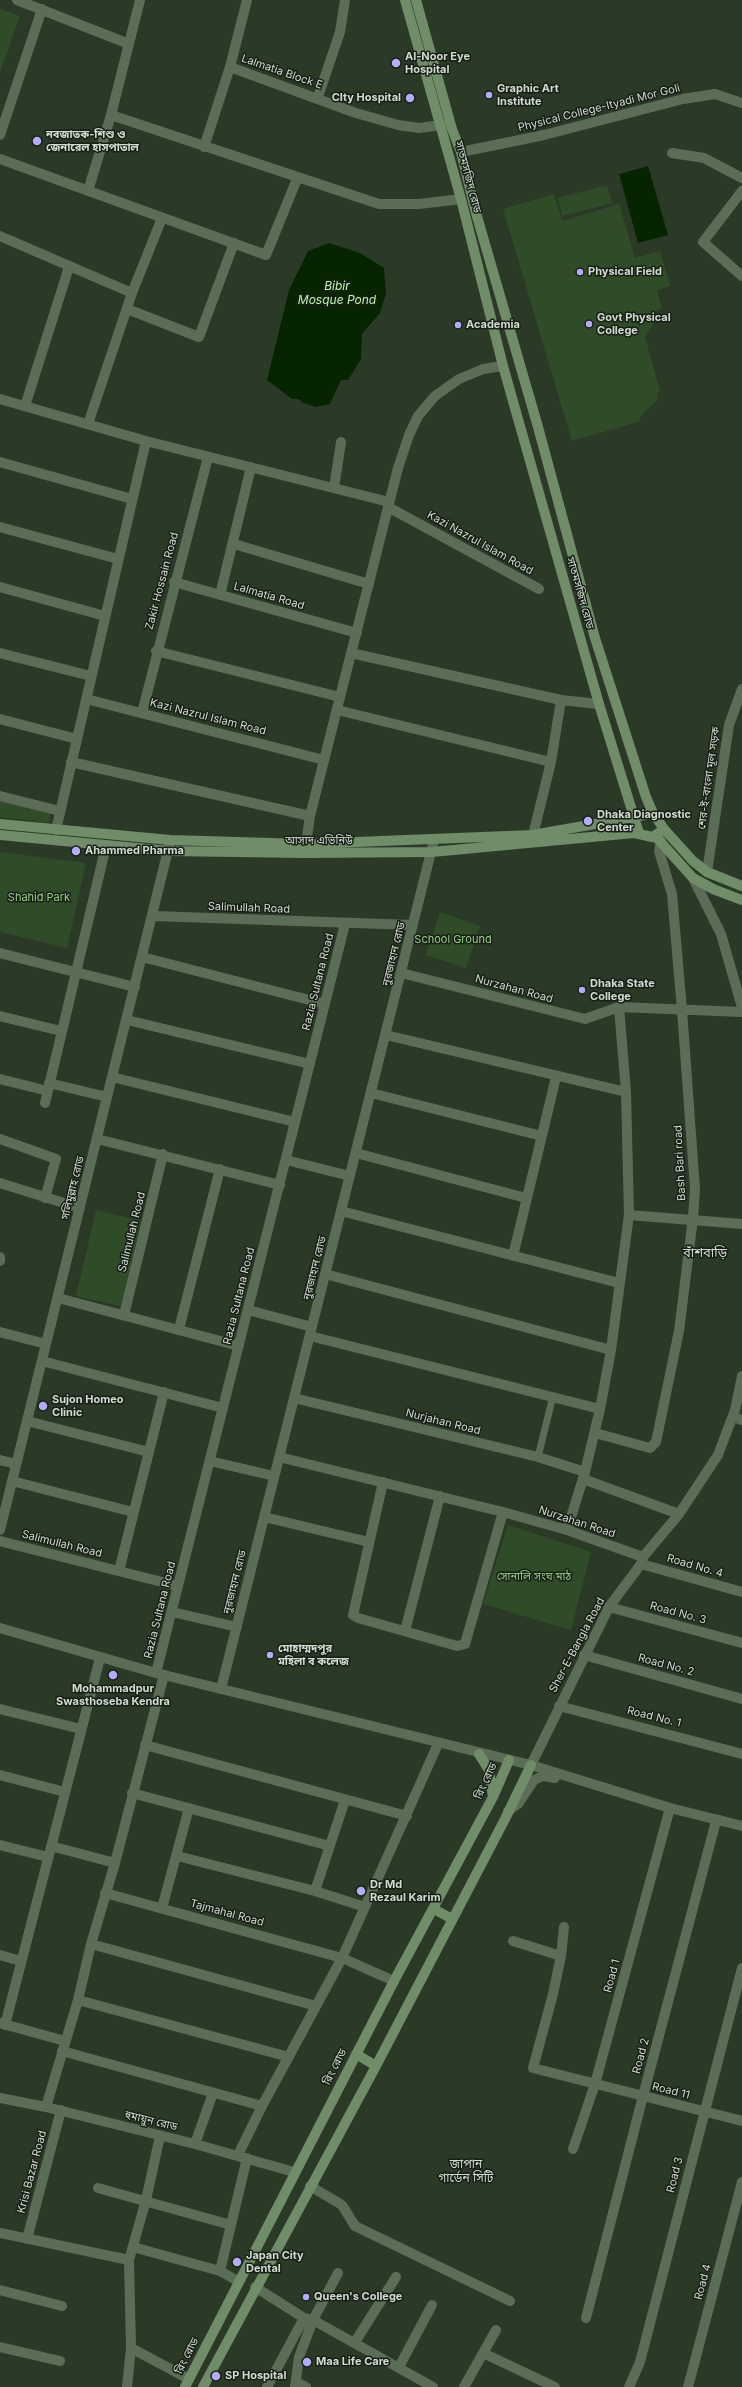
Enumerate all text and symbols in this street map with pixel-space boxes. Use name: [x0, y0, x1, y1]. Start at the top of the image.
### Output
place label: Al-Noor Eye Hospital: [405, 50, 470, 76]
street label: Lalmatia Block E: [240, 52, 324, 92]
marker: Al-Noor Eye Hospital: [390, 57, 402, 69]
street label: Physical College-Ityadi Mor Goli: [517, 81, 681, 135]
place label: Graphic Art Institute: [497, 82, 559, 108]
marker: Graphic Art Institute: [484, 90, 494, 100]
place label: CIty Hospital: [332, 91, 401, 105]
marker: CIty Hospital: [404, 92, 416, 104]
place label: নবজাতক-শিশু ও জেনারেল হাসপাতাল: [46, 128, 139, 154]
marker: নবজাতক-শিশু ও জেনারেল হাসপাতাল: [31, 135, 43, 147]
street label: সাতমসজিদ রোড: [452, 140, 484, 214]
place label: Physical Field: [588, 265, 662, 279]
marker: Physical Field: [575, 267, 585, 277]
water label: Bibir Mosque Pond: [298, 279, 376, 307]
place label: Govt Physical College: [597, 311, 671, 337]
place label: Academia: [466, 318, 520, 332]
marker: Govt Physical College: [584, 319, 594, 329]
marker: Academia: [453, 320, 463, 330]
street label: Kazi Nazrul Islam Road: [425, 508, 535, 578]
street label: Zakir Hossain Road: [143, 531, 181, 631]
street label: সাতমসজিদ রোড: [563, 556, 597, 630]
street label: Lalmatia Road: [232, 580, 306, 612]
street label: Kazi Nazrul Islam Road: [149, 696, 267, 738]
street label: শের-ই-বাংলা মূল সড়ক: [695, 726, 723, 830]
place label: Dhaka Diagnostic Center: [597, 808, 691, 834]
marker: Dhaka Diagnostic Center: [582, 815, 594, 827]
street label: আসাদ এভিনিউ: [285, 834, 353, 848]
place label: Ahammed Pharma: [85, 844, 184, 858]
marker: Ahammed Pharma: [70, 845, 82, 857]
park label: Shahid Park: [8, 891, 70, 905]
street label: Salimullah Road: [208, 900, 290, 916]
street label: নুরজাহান রোড: [380, 921, 408, 987]
street label: Razia Sultana Road: [300, 932, 336, 1032]
park label: School Ground: [414, 933, 492, 947]
street label: Nurzahan Road: [474, 972, 554, 1006]
place label: Dhaka State College: [590, 977, 655, 1003]
marker: Dhaka State College: [577, 985, 587, 995]
street label: Bash Bari road: [671, 1125, 689, 1201]
street label: সলিমুল্লাহ রোড: [59, 1155, 87, 1221]
street label: Salimullah Road: [116, 1190, 148, 1274]
street label: নুরজাহান রোড: [301, 1235, 329, 1301]
district label: বাঁশবাড়ি: [683, 1245, 727, 1261]
street label: Razia Sultana Road: [221, 1246, 257, 1346]
place label: Sujon Homeo Clinic: [52, 1393, 124, 1419]
marker: Sujon Homeo Clinic: [37, 1400, 49, 1412]
street label: Nurjahan Road: [404, 1406, 482, 1438]
street label: Nurzahan Road: [537, 1503, 617, 1541]
street label: Salimullah Road: [20, 1528, 104, 1560]
street label: নুরজাহান রোড: [221, 1549, 249, 1615]
street label: Road No. 4: [665, 1552, 725, 1580]
street label: Razia Sultana Road: [142, 1560, 178, 1660]
park label: সোনালি সংঘ মাঠ: [497, 1570, 571, 1584]
street label: Sher-E-Bangla Road: [546, 1595, 608, 1695]
street label: Road No. 3: [648, 1599, 708, 1627]
place label: মোহাম্মদপুর মহিলা ব কলেজ: [278, 1642, 349, 1668]
marker: মোহাম্মদপুর মহিলা ব কলেজ: [265, 1650, 275, 1660]
street label: Road No. 2: [637, 1651, 695, 1679]
marker: Mohammadpur Swasthoseba Kendra: [107, 1669, 119, 1681]
place label: Mohammadpur Swasthoseba Kendra: [56, 1682, 170, 1708]
street label: Road No. 1: [626, 1704, 682, 1730]
street label: রিং রোড: [472, 1761, 500, 1801]
place label: Dr Md Rezaul Karim: [370, 1878, 440, 1904]
marker: Dr Md Rezaul Karim: [355, 1885, 367, 1897]
street label: Tajmahal Road: [189, 1897, 265, 1929]
street label: Road 1: [601, 1958, 623, 1994]
street label: Road 2: [630, 2037, 652, 2075]
street label: রিং রোড: [320, 2047, 350, 2087]
street label: Road 11: [651, 2080, 691, 2102]
street label: হুমায়ুন রোড: [123, 2108, 179, 2134]
street label: Krisi Bazar Road: [15, 2129, 49, 2215]
street label: Road 3: [664, 2156, 686, 2194]
district label: জাপান গার্ডেন সিটি: [439, 2157, 493, 2185]
place label: Japan City Dental: [246, 2249, 304, 2275]
marker: Japan City Dental: [231, 2256, 243, 2268]
street label: Road 4: [692, 2263, 714, 2301]
place label: Queen's College: [314, 2290, 402, 2304]
marker: Queen's College: [301, 2292, 311, 2302]
street label: রিং রোড: [172, 2336, 202, 2376]
place label: Maa Life Care: [316, 2355, 389, 2369]
marker: Maa Life Care: [301, 2356, 313, 2368]
place label: SP Hospital: [225, 2369, 286, 2383]
marker: SP Hospital: [210, 2370, 222, 2382]

